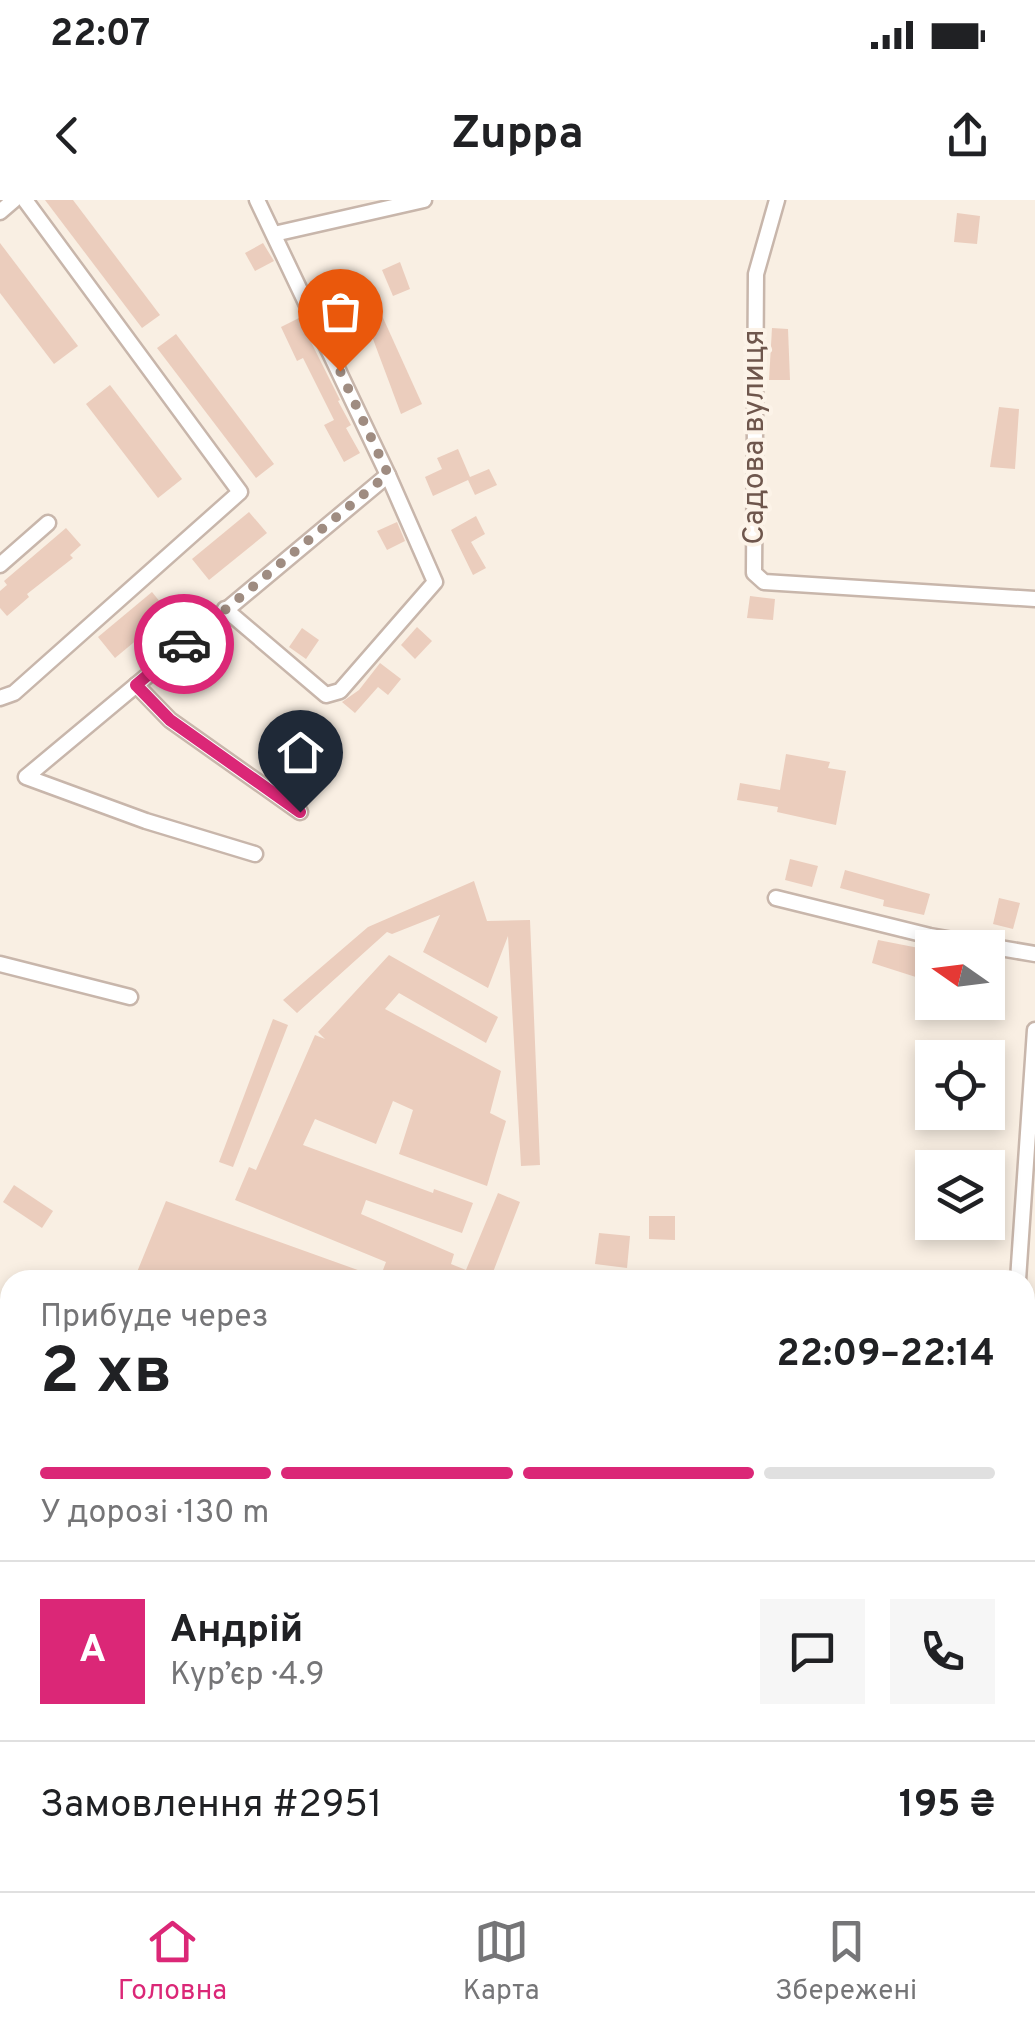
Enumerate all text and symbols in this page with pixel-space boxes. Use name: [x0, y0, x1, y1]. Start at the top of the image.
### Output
text: 22:07: [50, 11, 150, 60]
text: Zuppa: [451, 107, 584, 164]
icon: back: [40, 108, 95, 163]
icon: share: [940, 108, 995, 163]
pin: [298, 269, 383, 372]
icon: bag: [313, 284, 368, 339]
street label: Садова вулиця: [737, 329, 774, 545]
courier: [134, 594, 234, 694]
icon: car: [157, 617, 212, 672]
pin: [258, 710, 343, 813]
icon: home: [273, 725, 328, 780]
north arrow: [915, 930, 1005, 1020]
map controls: [915, 930, 1005, 1240]
button: locate: [915, 1040, 1005, 1130]
button: layers: [915, 1150, 1005, 1240]
text: Прибуде через: [40, 1298, 269, 1338]
text: 22:09–22:14: [777, 1331, 995, 1380]
text: 2 хв: [40, 1334, 172, 1416]
text: У дорозі · 130 m: [40, 1494, 269, 1534]
button: chat: [760, 1599, 865, 1704]
button: phone: [890, 1599, 995, 1704]
text: Андрій: [170, 1607, 303, 1656]
text: А: [79, 1627, 106, 1676]
text: Кур’єр · 4.9: [170, 1656, 325, 1696]
text: Замовлення #2951: [40, 1782, 382, 1831]
text: 195 ₴: [899, 1782, 995, 1831]
tab: Головна: [118, 1914, 227, 2010]
tab: Карта: [463, 1914, 539, 2010]
tab: Збережені: [775, 1914, 917, 2010]

